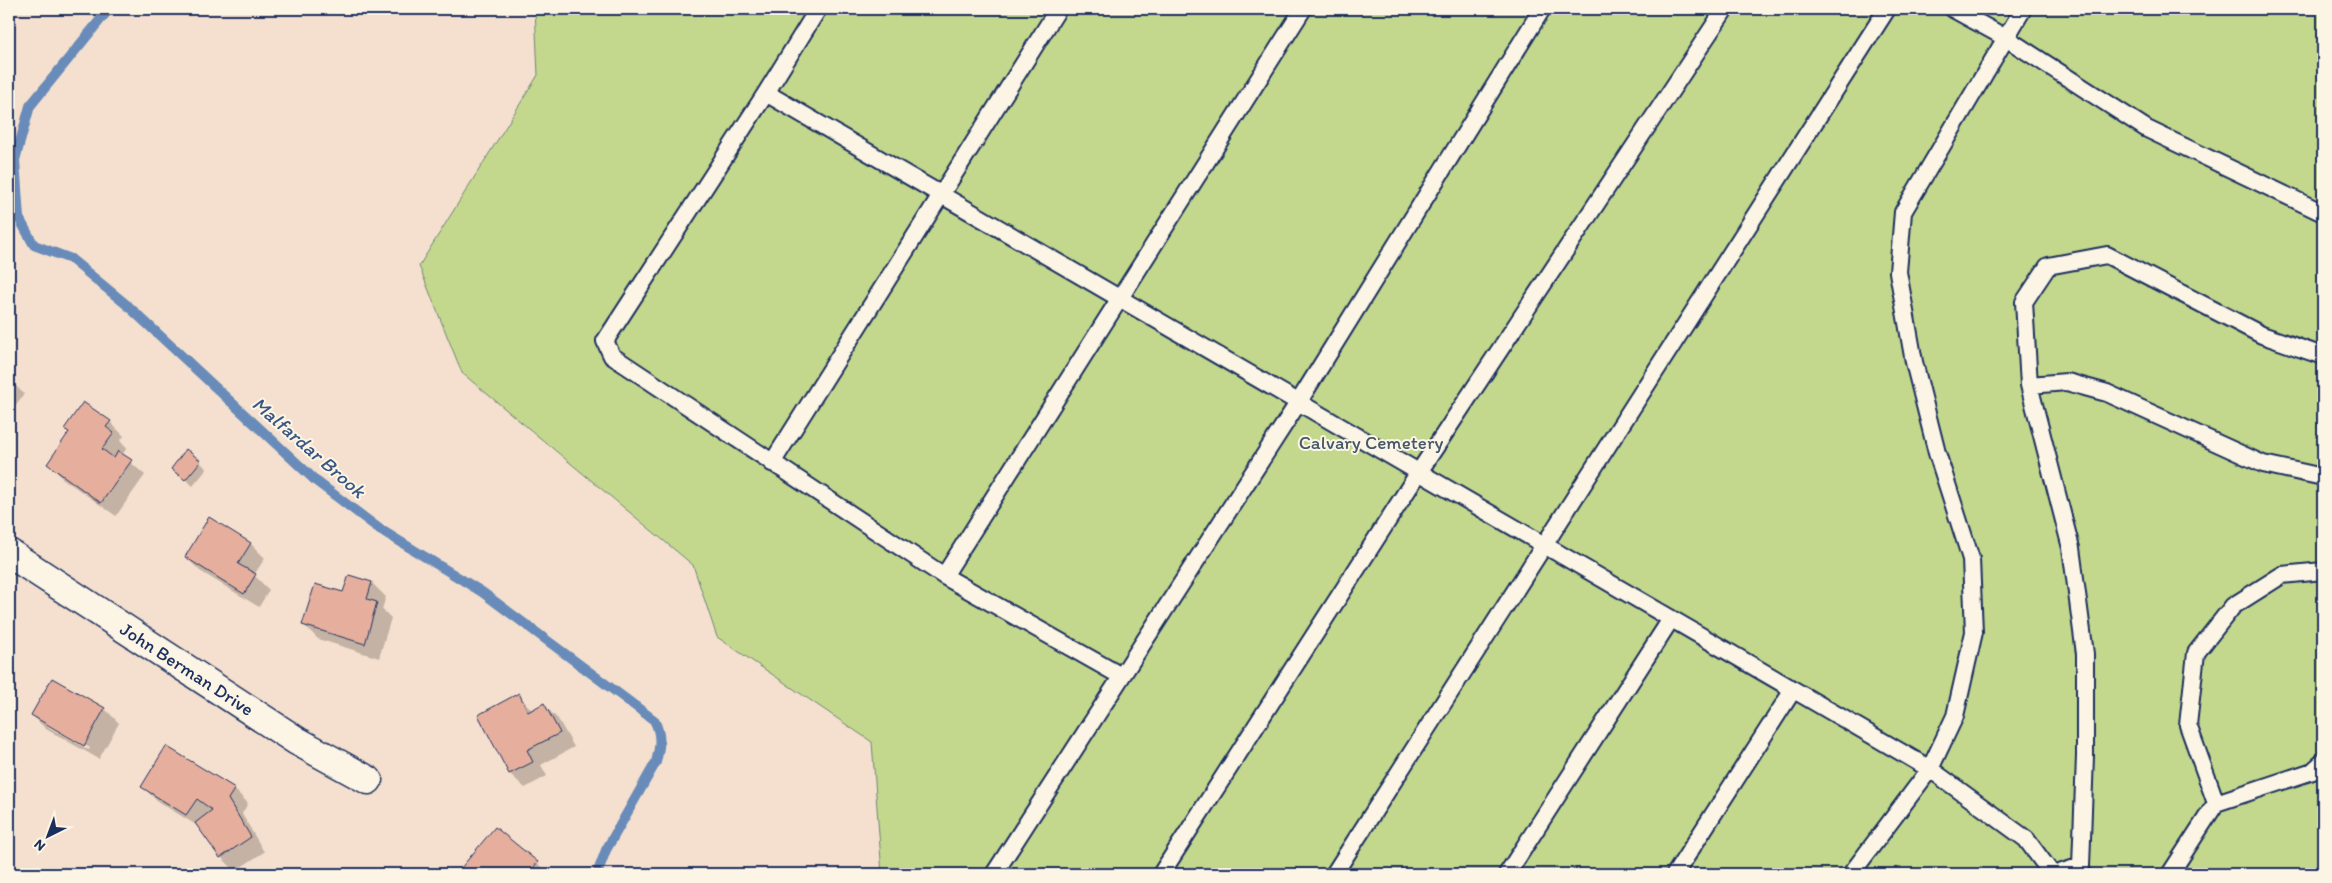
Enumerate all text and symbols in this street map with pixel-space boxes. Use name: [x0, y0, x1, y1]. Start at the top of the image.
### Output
water label: Malfardar Brook: [247, 391, 372, 504]
park label: Calvary Cemetery: [1299, 431, 1443, 454]
street label: John Berman Drive: [116, 617, 258, 721]
north arrow: [22, 810, 72, 860]
text: N: [30, 836, 49, 855]

